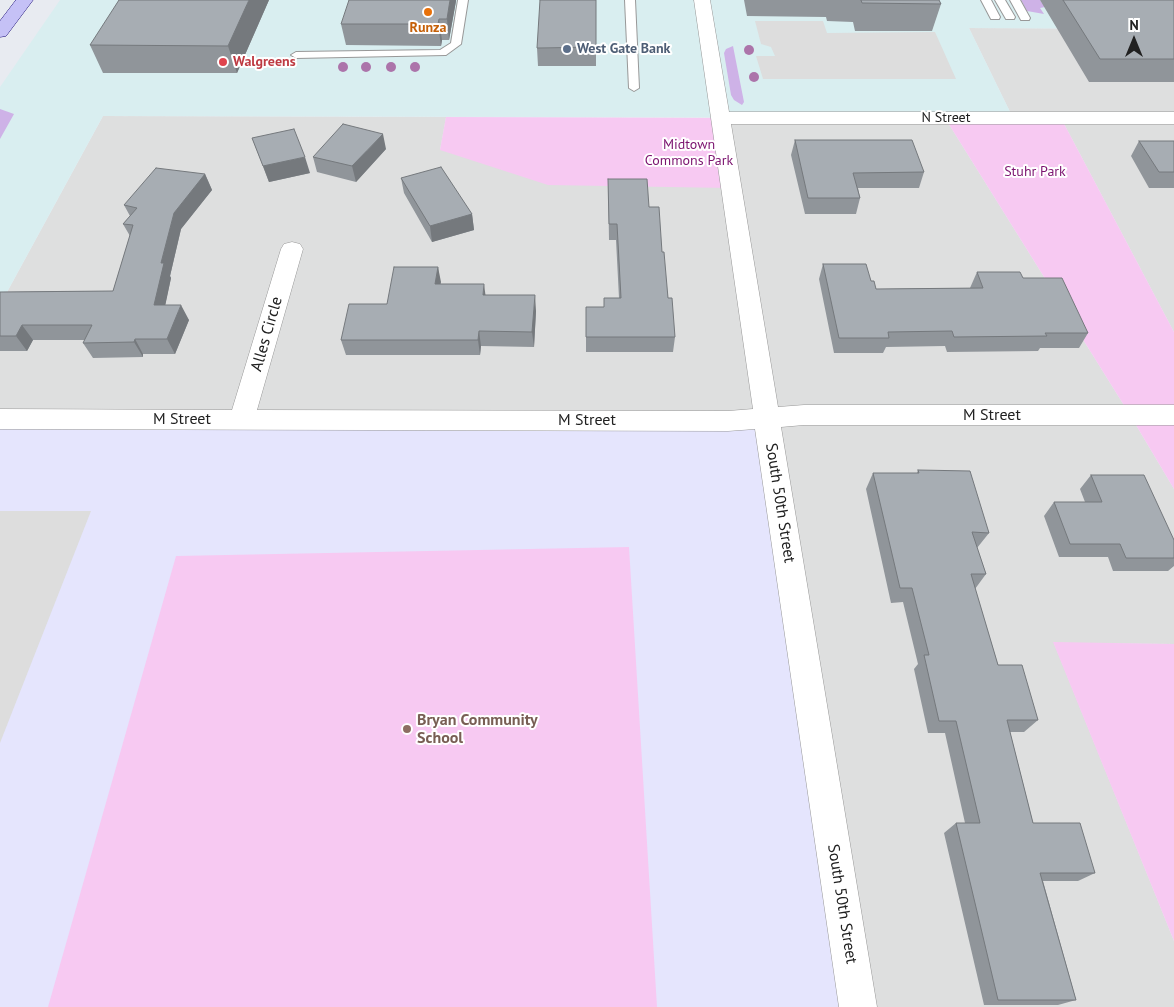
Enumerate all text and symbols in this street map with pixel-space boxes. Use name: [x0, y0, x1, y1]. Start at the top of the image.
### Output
marker: Runza: [422, 6, 434, 18]
north arrow: [1109, 15, 1159, 65]
text: N: [1129, 16, 1139, 34]
place label: Runza: [410, 20, 446, 36]
place label: West Gate Bank: [577, 41, 670, 57]
marker: West Gate Bank: [561, 43, 573, 55]
place label: Walgreens: [233, 54, 296, 70]
marker: Walgreens: [217, 56, 229, 68]
street label: N Street: [922, 110, 970, 126]
park label: Midtown Commons Park: [645, 137, 733, 170]
park label: Stuhr Park: [1004, 164, 1066, 180]
street label: Alles Circle: [247, 294, 287, 374]
street label: M Street: [963, 405, 1021, 425]
street label: M Street: [153, 409, 211, 429]
street label: M Street: [558, 410, 616, 430]
street label: South 50th Street: [761, 442, 799, 564]
place label: Bryan Community School: [417, 710, 538, 748]
marker: Bryan Community School: [401, 723, 413, 735]
street label: South 50th Street: [823, 843, 861, 965]

